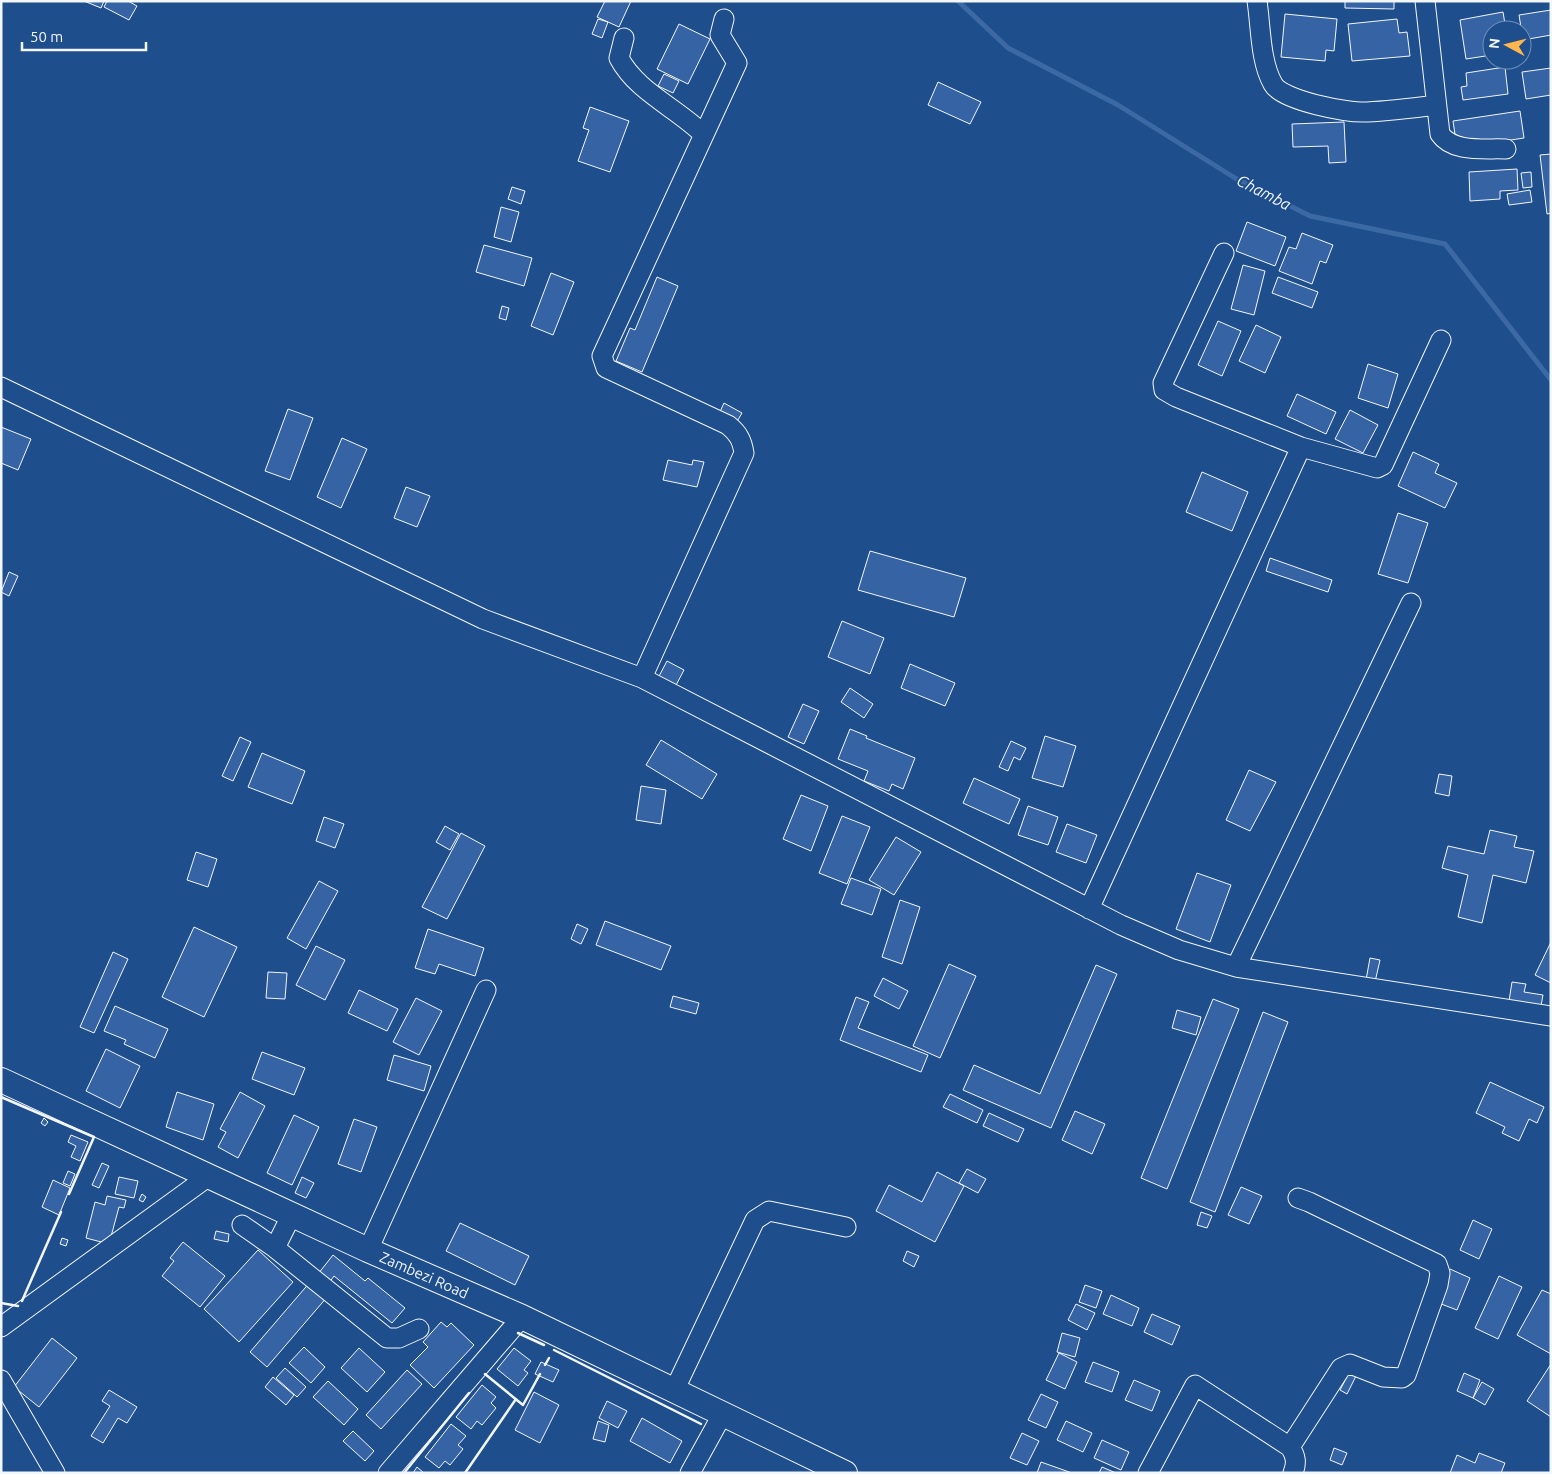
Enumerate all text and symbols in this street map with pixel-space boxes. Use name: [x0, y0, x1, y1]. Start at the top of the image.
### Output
scale bar: [22, 20, 146, 52]
north arrow: [1482, 20, 1532, 70]
text: 50 m: [30, 28, 63, 45]
text: N: [1486, 37, 1503, 50]
water label: Chamba: [1234, 171, 1294, 213]
street label: Zambezi Road: [378, 1248, 471, 1301]

